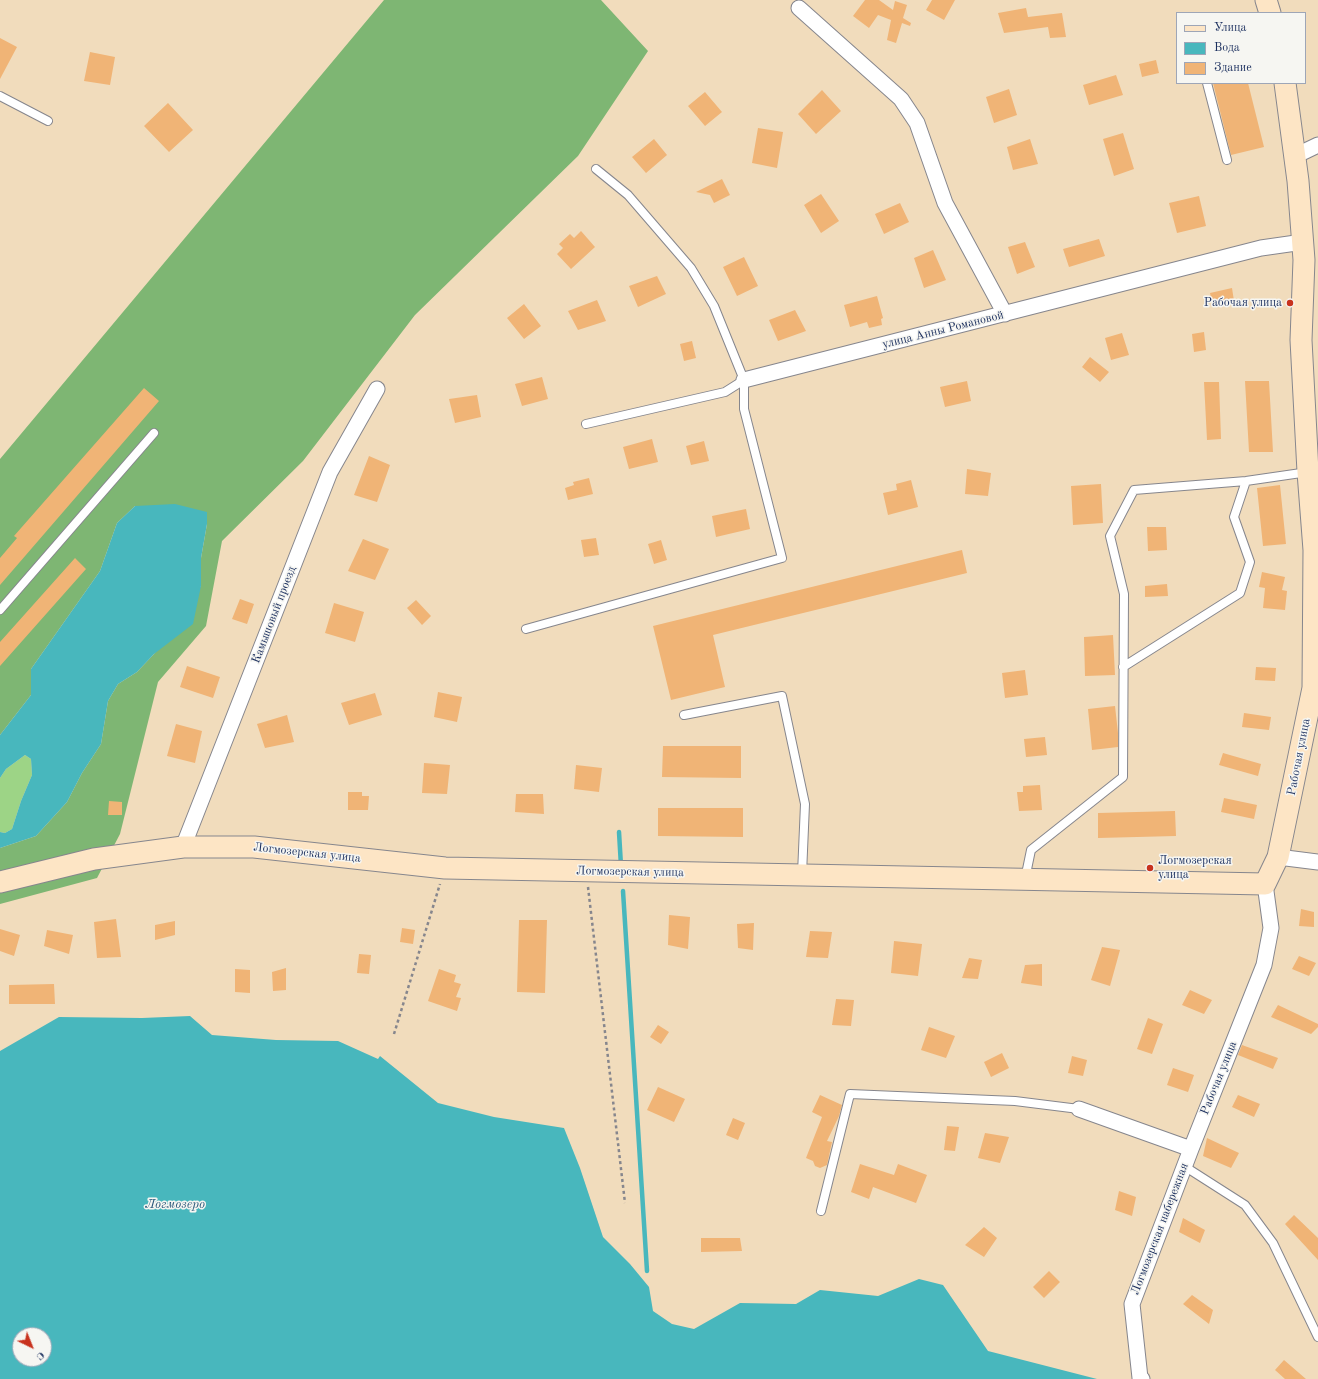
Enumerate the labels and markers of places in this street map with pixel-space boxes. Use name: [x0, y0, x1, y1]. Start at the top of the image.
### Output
place label: Рабочая улица: [1204, 296, 1282, 310]
marker: Рабочая улица: [1285, 298, 1295, 308]
place label: Логмозерская улица: [1158, 854, 1232, 882]
marker: Логмозерская улица: [1145, 863, 1155, 873]

